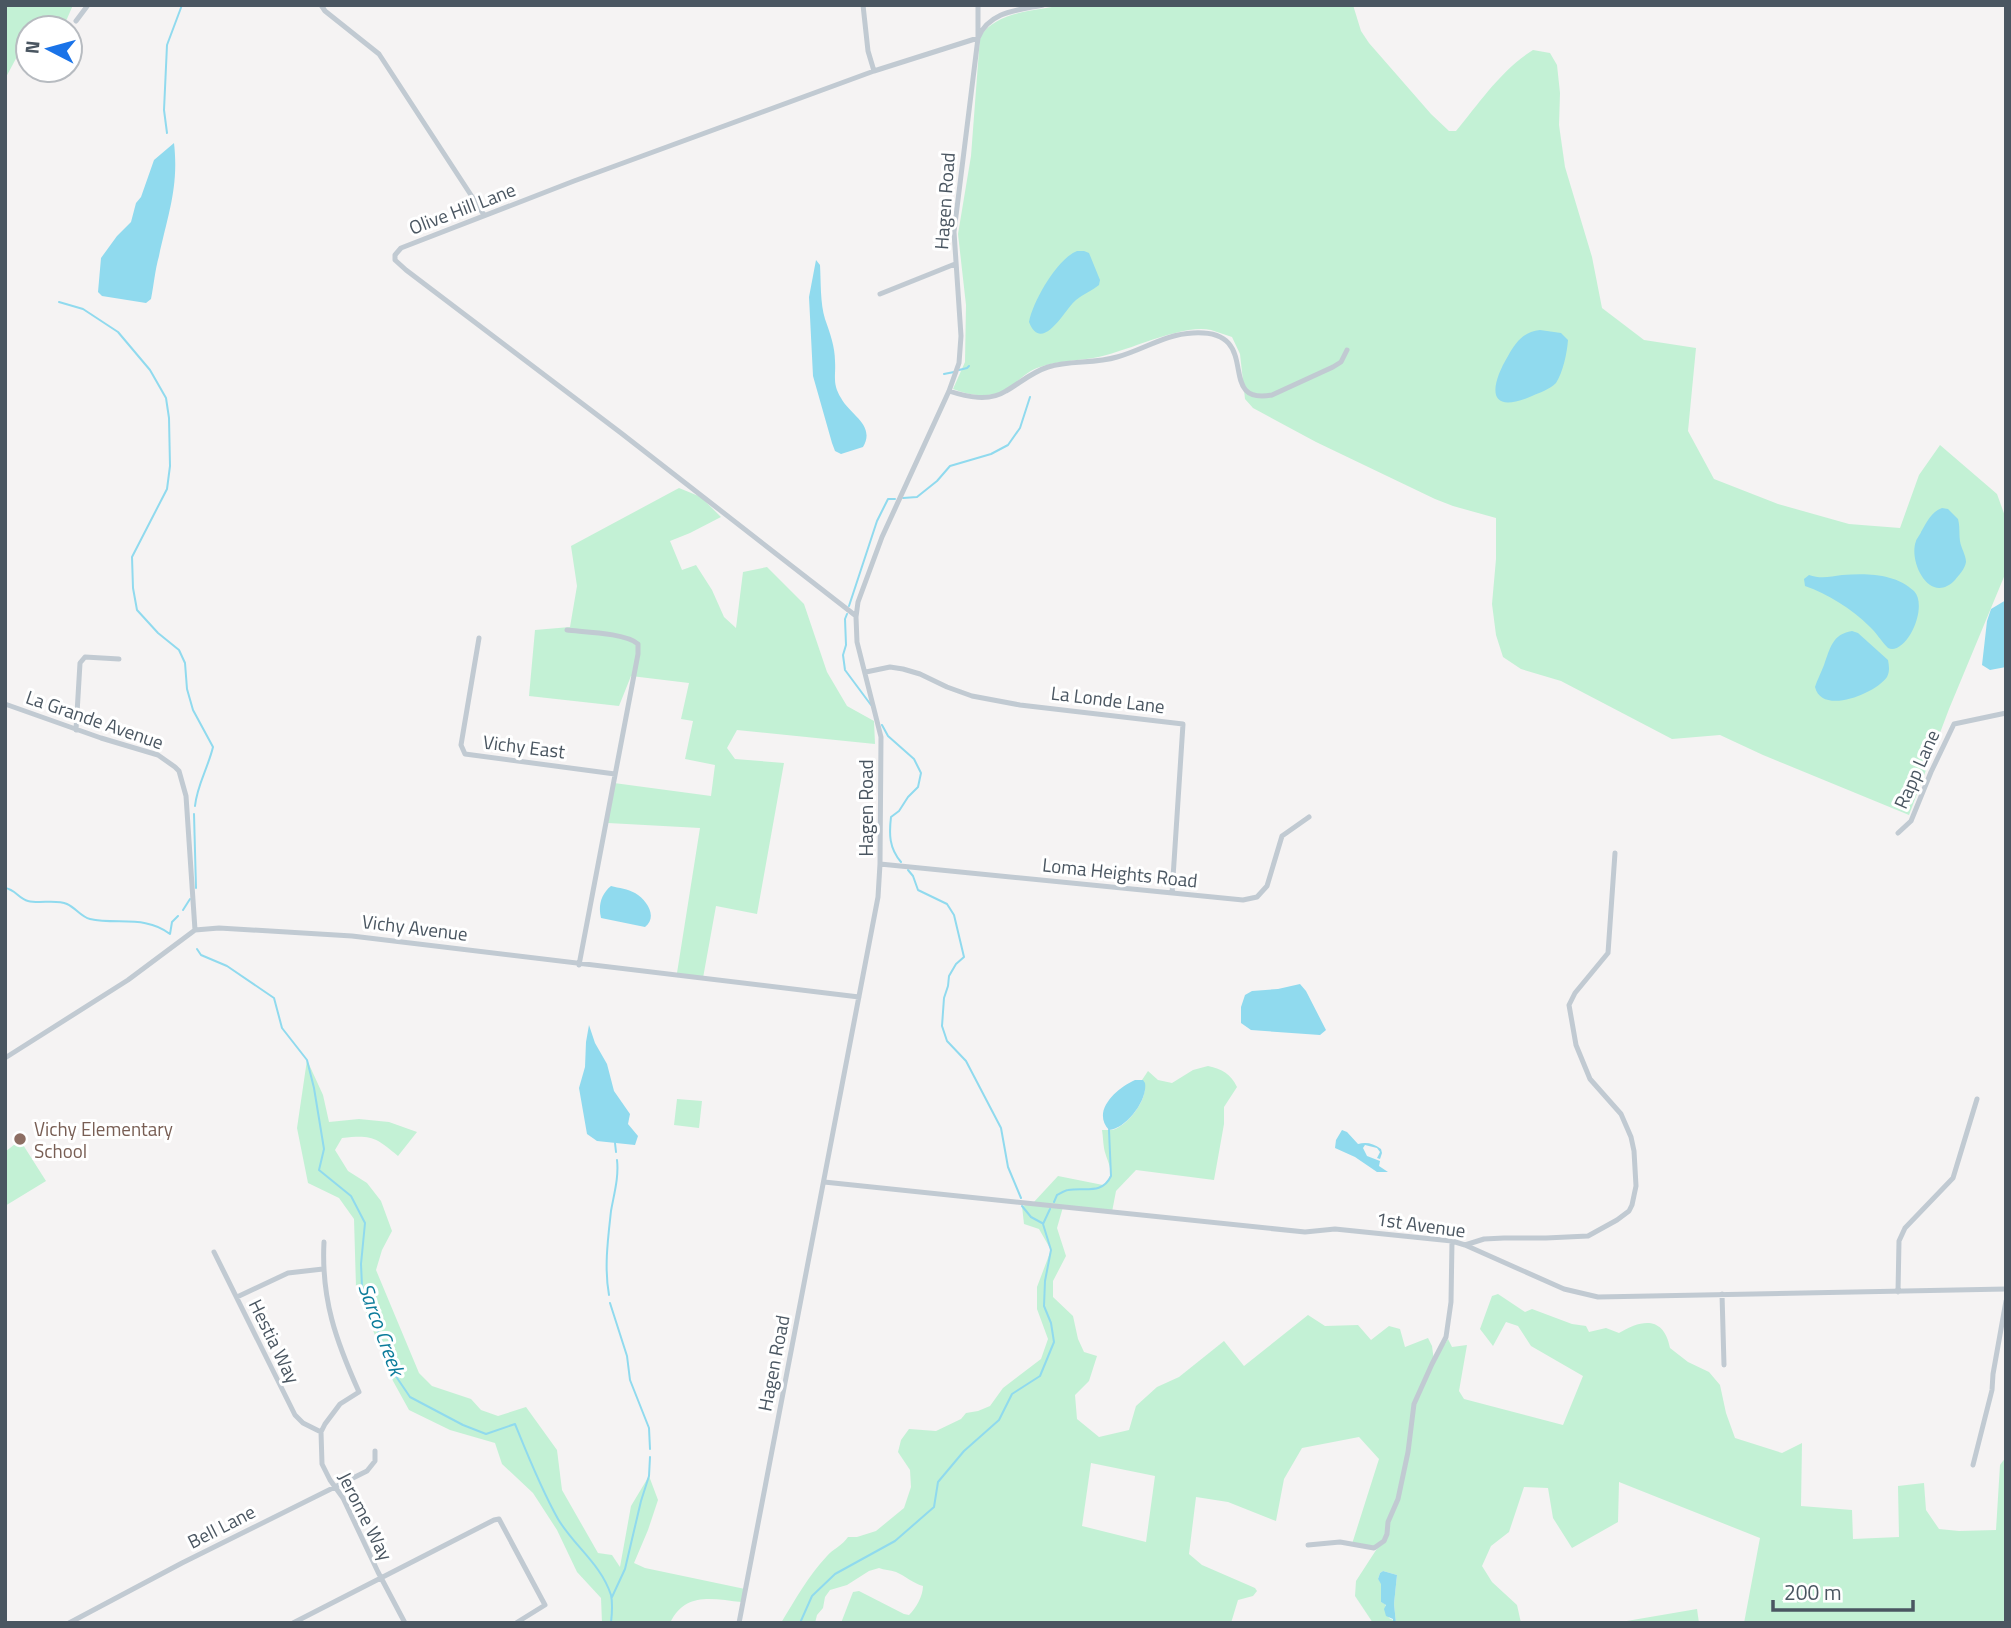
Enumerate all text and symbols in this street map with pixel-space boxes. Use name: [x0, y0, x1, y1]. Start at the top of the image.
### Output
north arrow: [14, 14, 84, 84]
text: N: [16, 39, 47, 55]
street label: Hagen Road: [926, 151, 962, 251]
street label: Olive Hill Lane: [404, 174, 520, 242]
street label: La Londe Lane: [1050, 678, 1166, 720]
street label: La Grande Avenue: [22, 682, 168, 756]
street label: Rapp Lane: [1886, 725, 1946, 813]
street label: Vichy East: [481, 727, 567, 765]
street label: Hagen Road: [851, 759, 880, 857]
street label: Loma Heights Road: [1041, 849, 1199, 895]
street label: Vichy Avenue: [360, 906, 470, 948]
place label: Vichy Elementary School: [34, 1114, 173, 1165]
marker: Vichy Elementary School: [12, 1131, 28, 1147]
street label: 1st Avenue: [1375, 1203, 1467, 1245]
water label: Sarco Creek: [350, 1278, 414, 1382]
street label: Hestia Way: [242, 1294, 308, 1388]
street label: Hagen Road: [749, 1313, 797, 1413]
street label: Jerome Way: [331, 1467, 401, 1565]
street label: Bell Lane: [182, 1497, 260, 1555]
scale bar: [1773, 1568, 1913, 1612]
text: 200 m: [1784, 1576, 1841, 1608]

